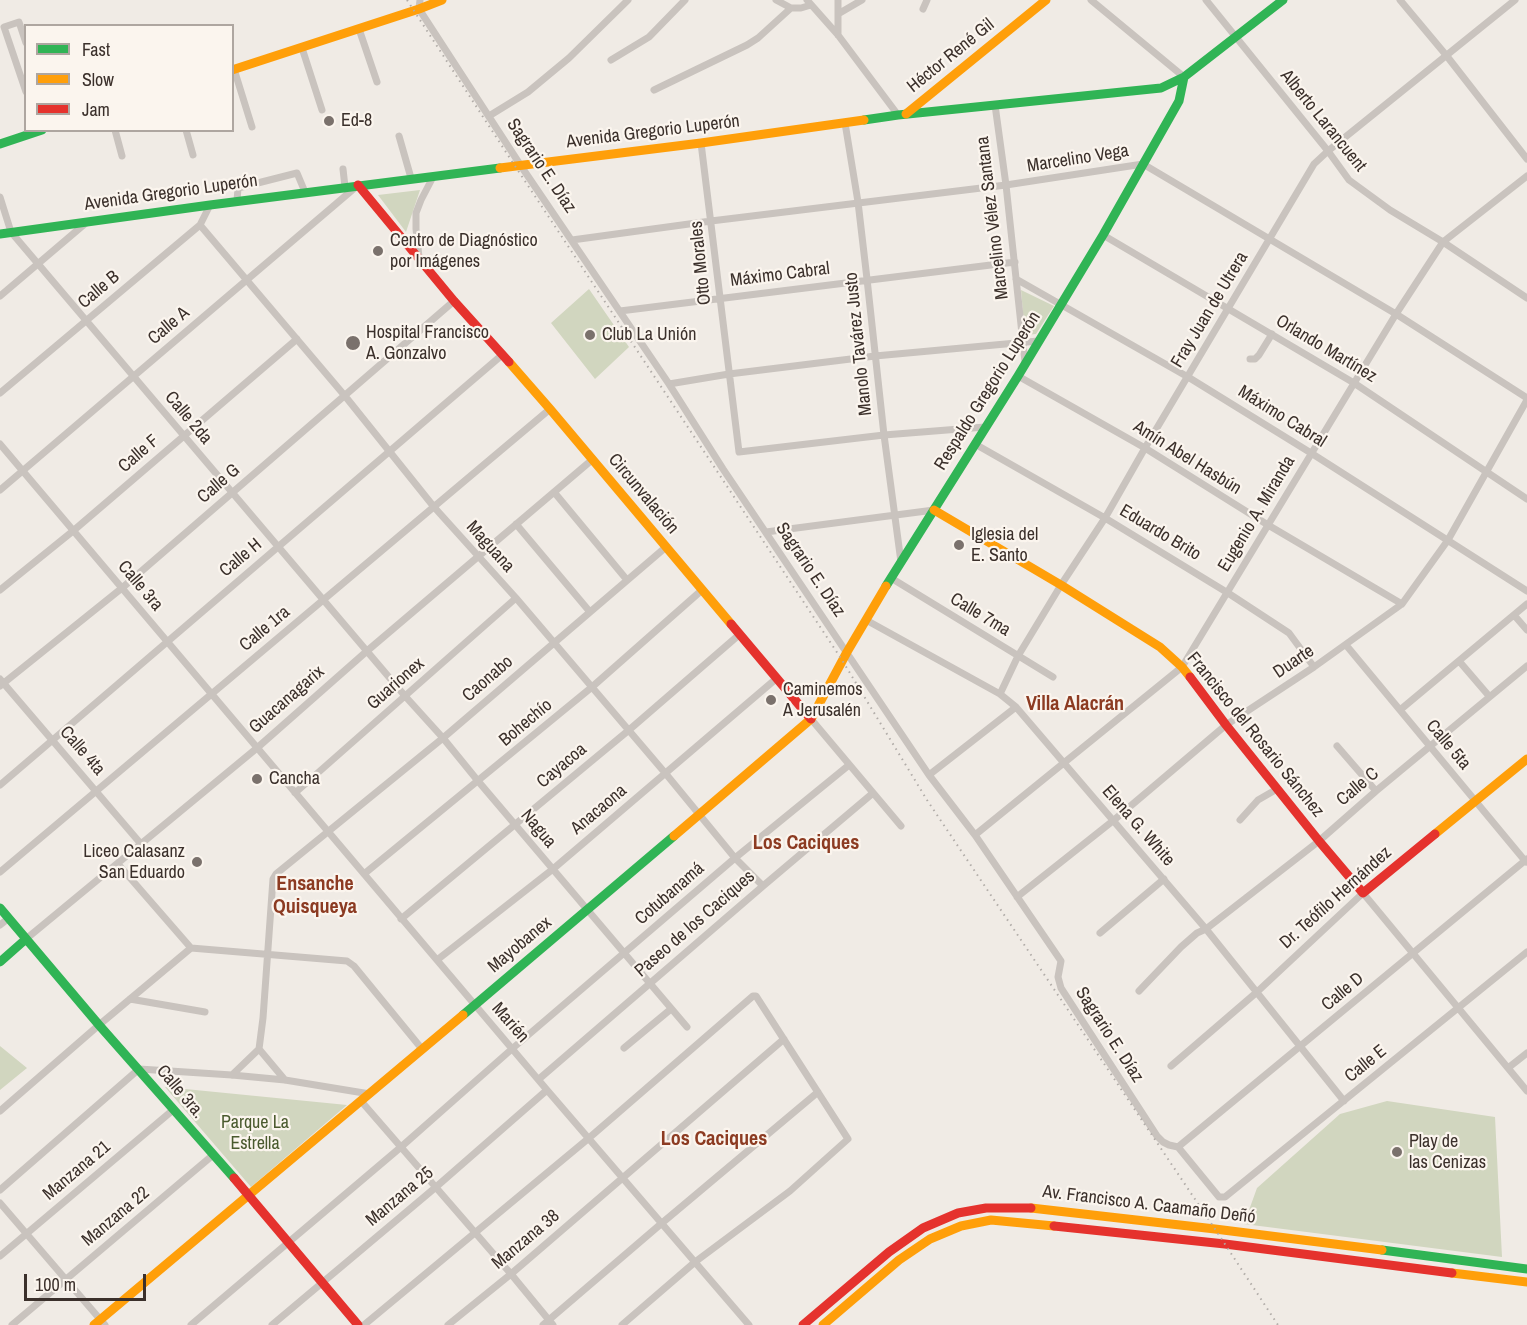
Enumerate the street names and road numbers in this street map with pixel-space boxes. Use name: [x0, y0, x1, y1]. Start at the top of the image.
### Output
street label: Héctor René Gil: [903, 14, 999, 98]
street label: Alberto Larancuent: [1275, 66, 1371, 176]
street label: Avenida Gregorio Luperón: [565, 111, 741, 153]
street label: Sagrario E. Díaz: [502, 115, 580, 217]
street label: Marcelino Vélez Santana: [972, 135, 1014, 301]
street label: Marcelino Vega: [1026, 140, 1130, 178]
street label: Avenida Gregorio Luperón: [83, 170, 259, 216]
street label: Otto Morales: [686, 220, 716, 306]
street label: Fray Juan de Utrera: [1167, 248, 1253, 372]
street label: Máximo Cabral: [729, 258, 831, 292]
street label: Calle B: [74, 266, 124, 314]
street label: Manolo Tavárez Justo: [841, 271, 877, 417]
street label: Calle A: [144, 302, 194, 350]
street label: Respaldo Gregorio Luperón: [930, 308, 1046, 474]
street label: Orlando Martínez: [1272, 310, 1380, 388]
street label: Máximo Cabral: [1234, 381, 1330, 453]
street label: Calle 2da: [160, 387, 216, 449]
street label: Amín Abel Hasbún: [1129, 416, 1245, 500]
street label: Calle F: [114, 431, 164, 477]
street label: Circunvalación: [603, 449, 683, 539]
street label: Eugenio A. Miranda: [1214, 452, 1300, 576]
street label: Calle G: [193, 460, 245, 508]
street label: Eduardo Brito: [1115, 500, 1205, 566]
street label: Maguana: [461, 517, 519, 577]
street label: Sagrario E. Díaz: [771, 519, 849, 621]
street label: Calle H: [216, 534, 266, 582]
street label: Calle 3ra: [113, 556, 167, 616]
street label: Calle 7ma: [946, 589, 1014, 641]
street label: Calle 1ra: [235, 602, 295, 656]
street label: Duarte: [1270, 641, 1318, 683]
street label: Francisco del Rosario Sánchez: [1182, 648, 1328, 822]
street label: Caonabo: [458, 651, 518, 707]
street label: Guarionex: [363, 653, 429, 715]
street label: Guacanagarix: [245, 661, 329, 739]
street label: Bohechío: [495, 695, 557, 751]
street label: Calle 5ta: [1421, 716, 1475, 774]
street label: Calle 4ta: [55, 722, 109, 780]
street label: Cayacoa: [533, 739, 591, 793]
street label: Calle C: [1333, 763, 1383, 811]
street label: Anacaona: [567, 780, 631, 840]
street label: Elena G. White: [1097, 781, 1179, 871]
street label: Nagua: [516, 805, 560, 853]
street label: Dr. Teófilo Hernández: [1276, 842, 1396, 954]
street label: Cotubanamá: [631, 858, 709, 930]
street label: Paseo de los Caciques: [631, 866, 759, 982]
street label: Mayobanex: [484, 912, 556, 978]
street label: Calle D: [1318, 968, 1368, 1016]
street label: Sagrario E. Díaz: [1070, 983, 1148, 1087]
street label: Marién: [487, 999, 533, 1047]
street label: Calle E: [1341, 1041, 1391, 1087]
street label: Calle 3ra.: [151, 1061, 209, 1123]
street label: Manzana 21: [39, 1137, 115, 1205]
street label: Manzana 25: [362, 1163, 438, 1231]
street label: Av. Francisco A. Caamaño Deñó: [1041, 1181, 1257, 1229]
street label: Manzana 22: [78, 1183, 154, 1251]
street label: Manzana 38: [488, 1206, 564, 1274]

